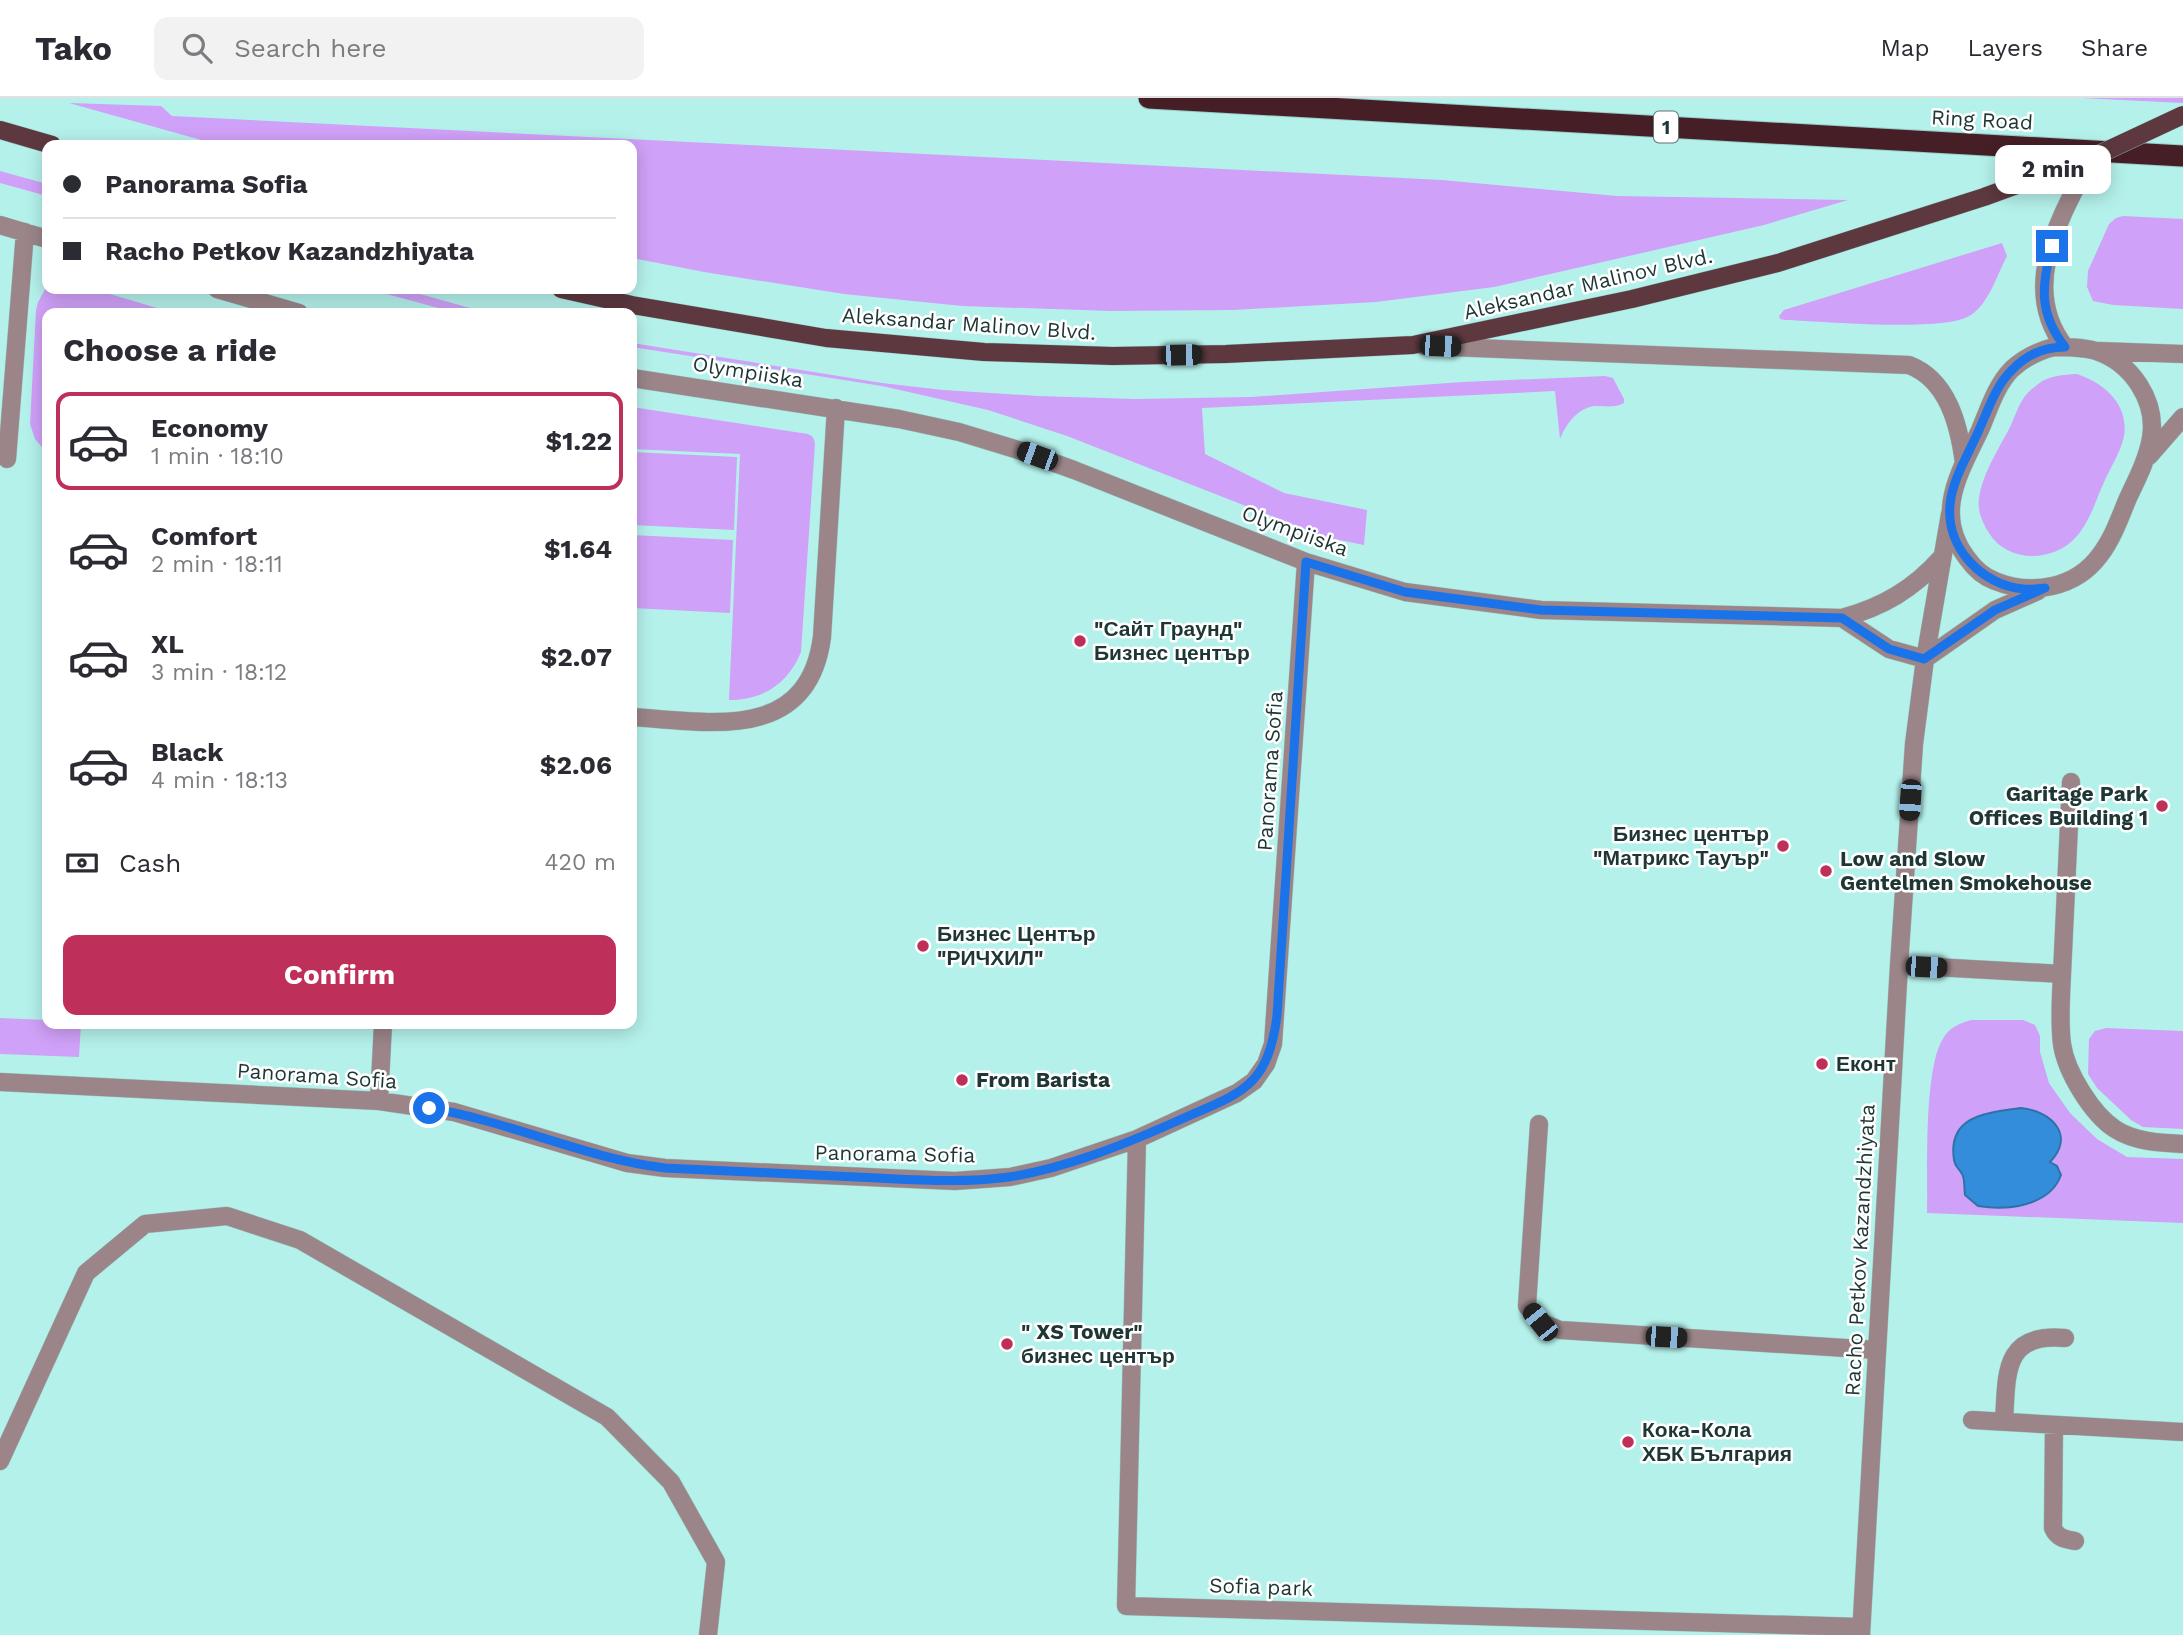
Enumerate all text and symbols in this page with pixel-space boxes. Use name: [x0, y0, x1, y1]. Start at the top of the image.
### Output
search box: [154, 17, 644, 80]
text: Tako: [35, 29, 112, 68]
icon: search: [178, 29, 216, 67]
text: Search here: [234, 33, 387, 63]
text: Map: [1881, 34, 1929, 62]
text: Layers: [1967, 34, 2043, 62]
text: Share: [2081, 34, 2148, 62]
street label: Ring Road: [1930, 104, 2034, 135]
road number: 1: [1654, 112, 1678, 142]
callout: 2 min: [1994, 144, 2110, 194]
text: 2 min: [2022, 156, 2084, 183]
text: Panorama Sofia: [105, 169, 308, 199]
route end: [2036, 230, 2068, 262]
text: Racho Petkov Kazandzhiyata: [105, 236, 474, 266]
street label: Aleksandar Malinov Blvd.: [1461, 243, 1715, 324]
street label: Aleksandar Malinov Blvd.: [841, 302, 1097, 345]
text: Choose a ride: [63, 331, 277, 369]
car: [1419, 335, 1462, 357]
car: [1160, 344, 1203, 366]
street label: Olympiiska: [691, 350, 805, 393]
icon: car: [67, 410, 130, 473]
text: Economy: [151, 413, 268, 443]
text: $1.22: [546, 426, 612, 456]
car: [1014, 439, 1061, 473]
text: 1 min · 18:10: [151, 443, 284, 470]
street label: Olympiiska: [1239, 500, 1352, 561]
icon: car: [67, 518, 130, 581]
text: Comfort: [151, 521, 257, 551]
text: $1.64: [544, 534, 612, 564]
text: 2 min · 18:11: [151, 551, 283, 578]
place label: "Сайт Граунд" Бизнес център: [1094, 616, 1250, 665]
icon: car: [67, 626, 130, 689]
text: XL: [151, 629, 184, 659]
marker: "Сайт Граунд" Бизнес център: [1072, 633, 1088, 649]
text: $2.07: [541, 642, 612, 672]
text: 3 min · 18:12: [151, 659, 287, 686]
street label: Panorama Sofia: [1251, 690, 1288, 852]
icon: car: [67, 734, 130, 797]
text: Black: [151, 737, 223, 767]
text: $2.06: [540, 750, 612, 780]
text: 4 min · 18:13: [151, 767, 288, 794]
car: [1899, 778, 1922, 822]
place label: Garitage Park Offices Building 1: [1969, 781, 2149, 830]
marker: Garitage Park Offices Building 1: [2154, 798, 2170, 814]
place label: Бизнес център "Матрикс Тауър": [1593, 821, 1769, 870]
marker: Бизнес център "Матрикс Тауър": [1775, 838, 1791, 854]
icon: cash: [63, 844, 101, 882]
place label: Low and Slow Gentelmen Smokehouse: [1840, 846, 2092, 895]
text: Cash: [119, 848, 181, 878]
text: 420 m: [544, 849, 616, 876]
marker: Low and Slow Gentelmen Smokehouse: [1818, 863, 1834, 879]
place label: Бизнес Център "РИЧХИЛ": [937, 921, 1096, 970]
button: Confirm: [63, 935, 616, 1015]
marker: Бизнес Център "РИЧХИЛ": [915, 938, 931, 954]
car: [1905, 955, 1948, 979]
place label: Еконт: [1836, 1051, 1896, 1076]
marker: Еконт: [1814, 1056, 1830, 1072]
street label: Panorama Sofia: [236, 1057, 398, 1094]
place label: From Barista: [976, 1067, 1111, 1092]
marker: From Barista: [954, 1072, 970, 1088]
route start: [413, 1092, 445, 1124]
street label: Racho Petkov Kazandzhiyata: [1839, 1103, 1880, 1397]
street label: Panorama Sofia: [814, 1140, 976, 1167]
car: [1519, 1299, 1562, 1345]
place label: " XS Tower" бизнес център: [1021, 1319, 1175, 1368]
car: [1645, 1325, 1688, 1349]
marker: " XS Tower" бизнес център: [999, 1336, 1015, 1352]
place label: Кока-Кола ХБК България: [1642, 1417, 1792, 1466]
marker: Кока-Кола ХБК България: [1620, 1434, 1636, 1450]
street label: Sofia park: [1209, 1572, 1313, 1601]

